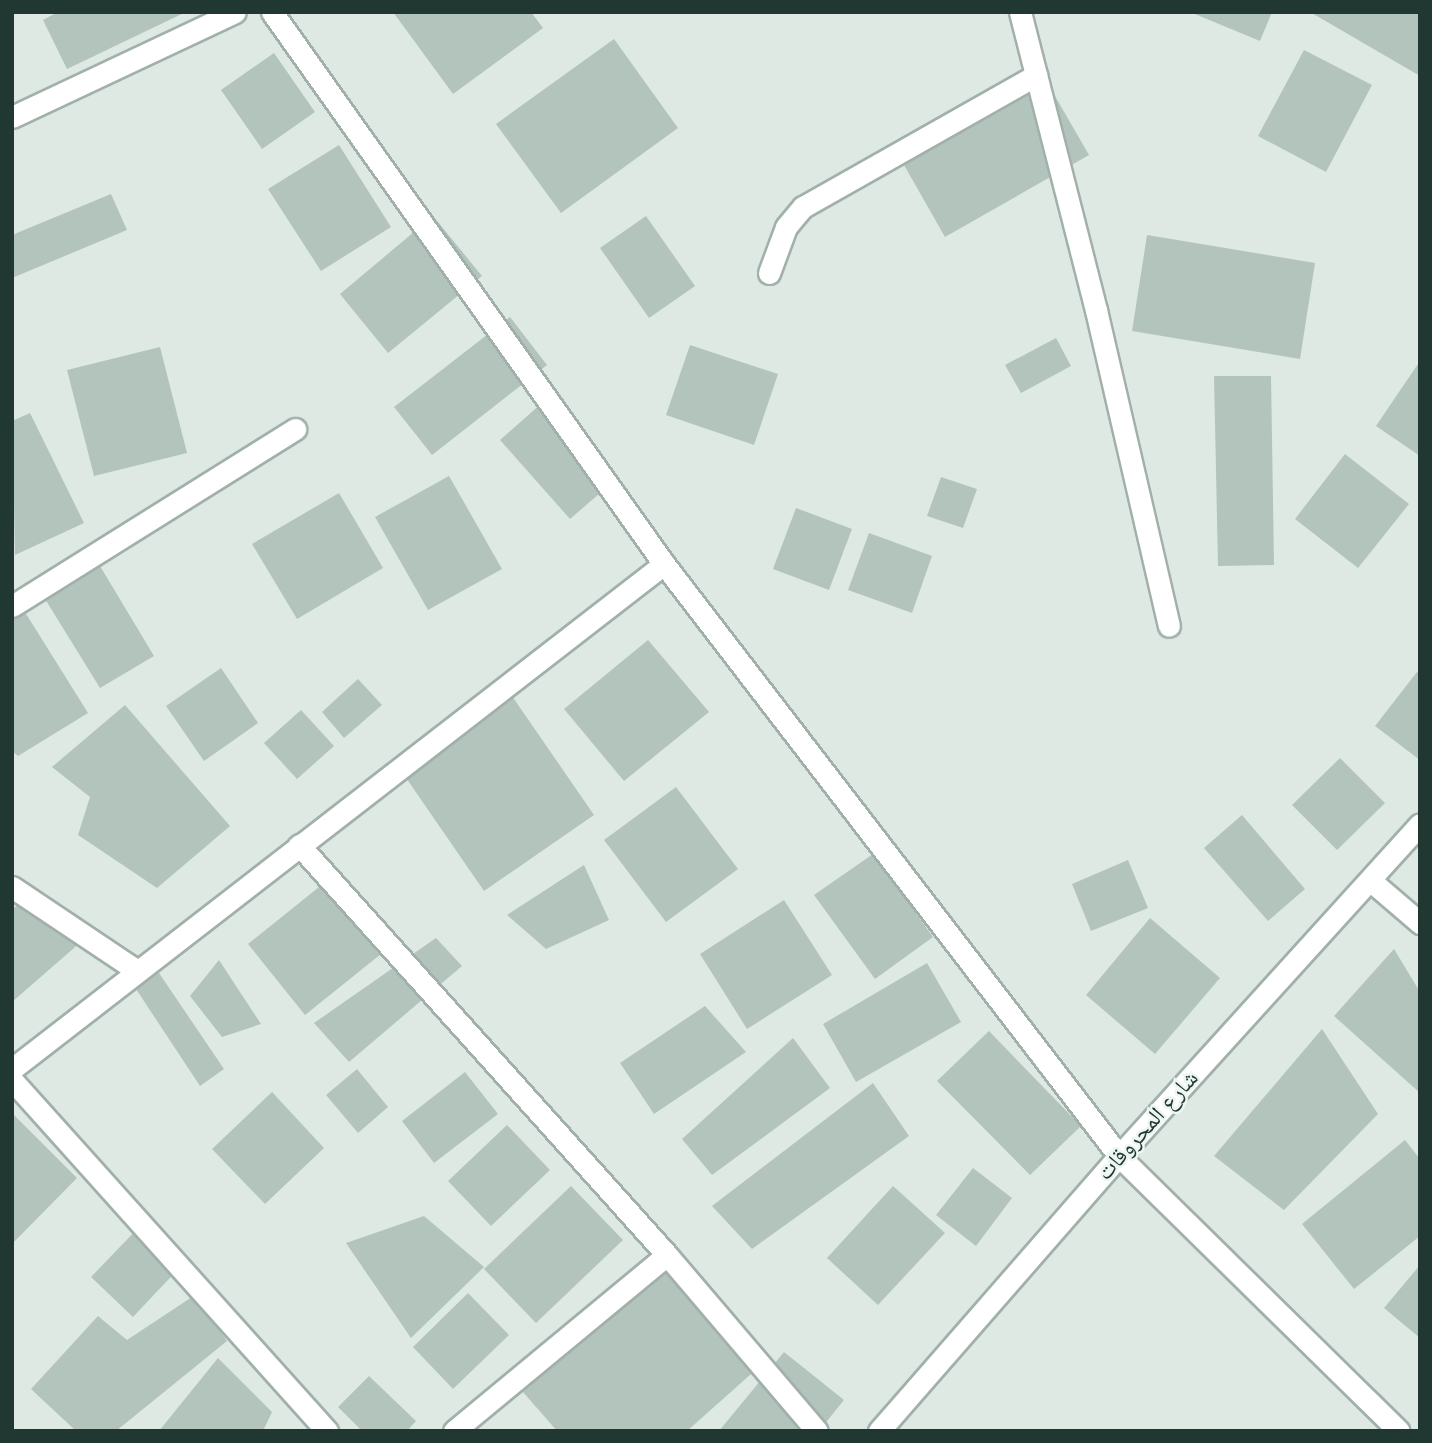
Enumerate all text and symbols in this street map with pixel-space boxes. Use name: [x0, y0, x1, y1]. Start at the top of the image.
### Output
street label: شارع المحروقات: [1090, 1064, 1204, 1186]

